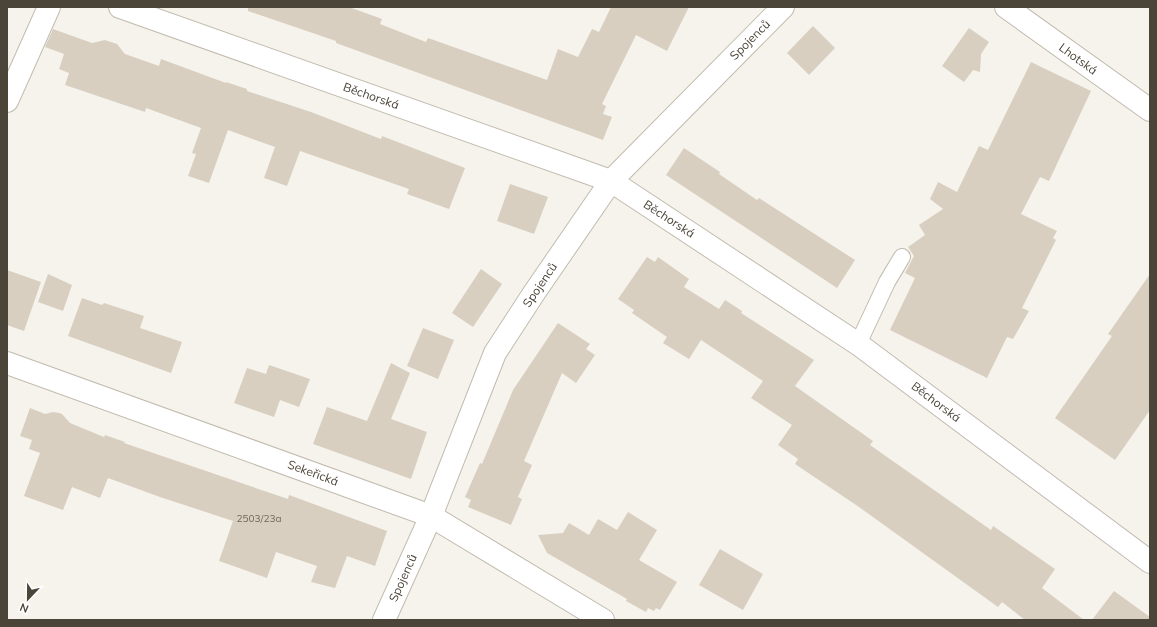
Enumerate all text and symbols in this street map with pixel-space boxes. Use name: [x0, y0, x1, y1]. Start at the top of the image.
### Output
street label: Spojenců: [726, 16, 773, 63]
street label: Lhotská: [1056, 40, 1100, 78]
street label: Běchorská: [341, 79, 401, 112]
street label: Běchorská: [641, 196, 698, 241]
street label: Spojenců: [519, 259, 560, 310]
street label: Běchorská: [909, 378, 964, 425]
street label: Sekeřická: [286, 456, 341, 489]
house number: 2503/23a: [237, 512, 281, 525]
street label: Spojenců: [385, 552, 420, 604]
north arrow: [8, 579, 48, 619]
text: N: [18, 600, 31, 616]

